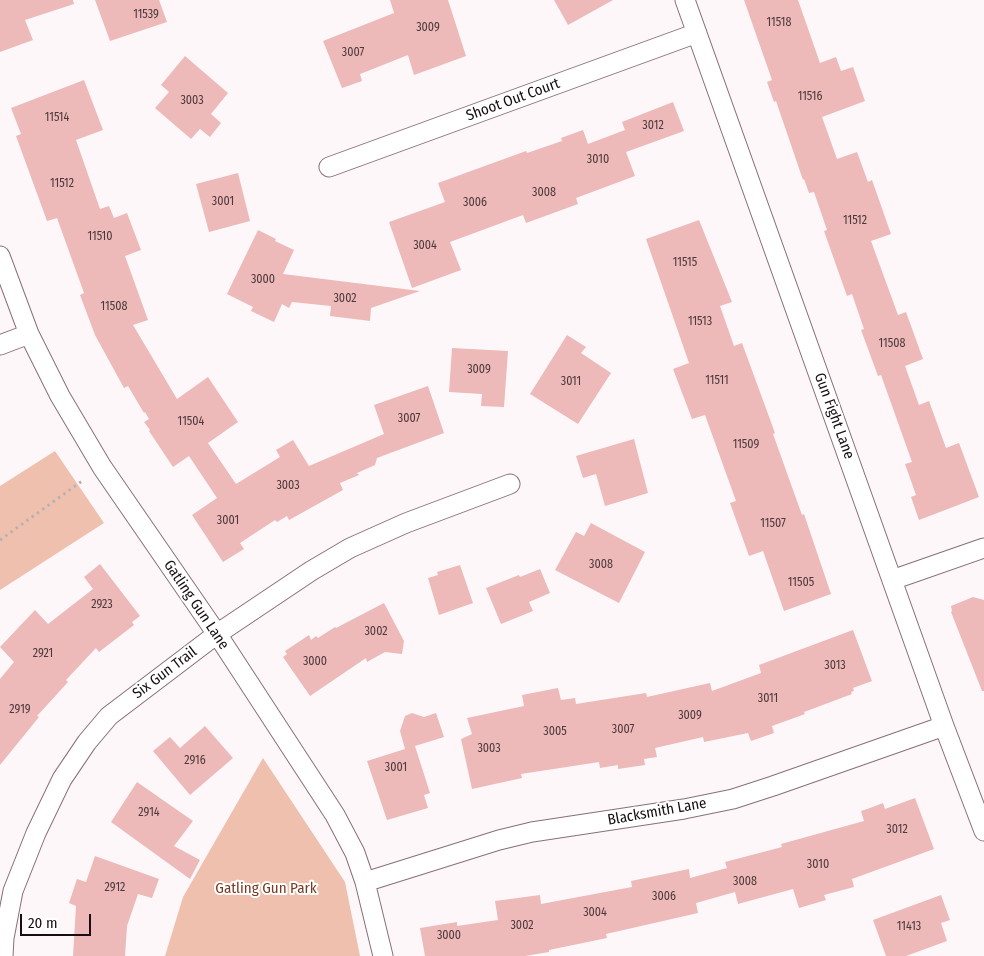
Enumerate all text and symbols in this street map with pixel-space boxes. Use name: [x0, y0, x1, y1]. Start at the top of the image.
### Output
house number: 11539: [133, 8, 159, 22]
house number: 11518: [767, 16, 791, 30]
house number: 3009: [416, 21, 440, 35]
house number: 3007: [342, 46, 364, 60]
street label: Shoot Out Court: [464, 75, 562, 125]
house number: 11516: [798, 90, 822, 104]
house number: 3003: [180, 94, 204, 108]
house number: 11514: [45, 111, 69, 125]
house number: 3012: [642, 119, 664, 133]
house number: 3010: [587, 153, 609, 167]
house number: 11512: [50, 177, 74, 191]
house number: 3008: [532, 186, 556, 200]
house number: 3001: [212, 195, 234, 209]
house number: 3006: [463, 196, 487, 210]
house number: 11512: [843, 214, 867, 228]
house number: 11510: [87, 230, 113, 244]
house number: 3004: [413, 239, 437, 253]
house number: 11515: [673, 256, 697, 270]
house number: 3000: [251, 273, 275, 287]
house number: 3002: [333, 292, 357, 306]
house number: 11508: [101, 300, 127, 314]
house number: 11513: [688, 315, 712, 329]
house number: 11508: [879, 337, 905, 351]
house number: 3009: [467, 363, 491, 377]
street label: Gun Fight Lane: [810, 370, 858, 462]
house number: 11511: [705, 374, 729, 388]
house number: 3011: [561, 375, 581, 389]
house number: 3007: [398, 412, 420, 426]
house number: 11504: [178, 415, 204, 429]
house number: 11509: [733, 438, 759, 452]
house number: 3003: [276, 479, 300, 493]
house number: 3001: [217, 514, 239, 528]
house number: 11507: [760, 517, 786, 531]
street label: Gatling Gun Lane: [159, 557, 233, 653]
house number: 3008: [589, 558, 613, 572]
house number: 11505: [788, 576, 814, 590]
house number: 2923: [91, 598, 113, 612]
house number: 3002: [364, 625, 388, 639]
street label: Six Gun Trail: [129, 643, 201, 703]
house number: 2921: [33, 647, 53, 661]
house number: 3000: [303, 655, 327, 669]
house number: 3013: [824, 659, 846, 673]
house number: 3011: [758, 692, 778, 706]
house number: 2919: [9, 703, 31, 717]
house number: 3009: [678, 709, 702, 723]
house number: 3007: [612, 723, 634, 737]
house number: 3005: [543, 725, 567, 739]
house number: 3003: [477, 742, 501, 756]
house number: 2916: [184, 754, 206, 768]
house number: 3001: [385, 761, 407, 775]
street label: Blacksmith Lane: [606, 794, 708, 830]
house number: 2914: [138, 806, 160, 820]
house number: 3012: [886, 823, 908, 837]
house number: 3010: [807, 858, 829, 872]
house number: 3008: [733, 875, 757, 889]
park label: Gatling Gun Park: [215, 880, 317, 898]
house number: 2912: [105, 881, 125, 895]
house number: 3006: [652, 890, 676, 904]
scale bar: [22, 904, 94, 936]
house number: 3004: [583, 906, 607, 920]
text: 20 m: [28, 914, 58, 932]
house number: 3002: [510, 919, 534, 933]
house number: 11413: [897, 920, 921, 934]
house number: 3000: [437, 929, 461, 943]

